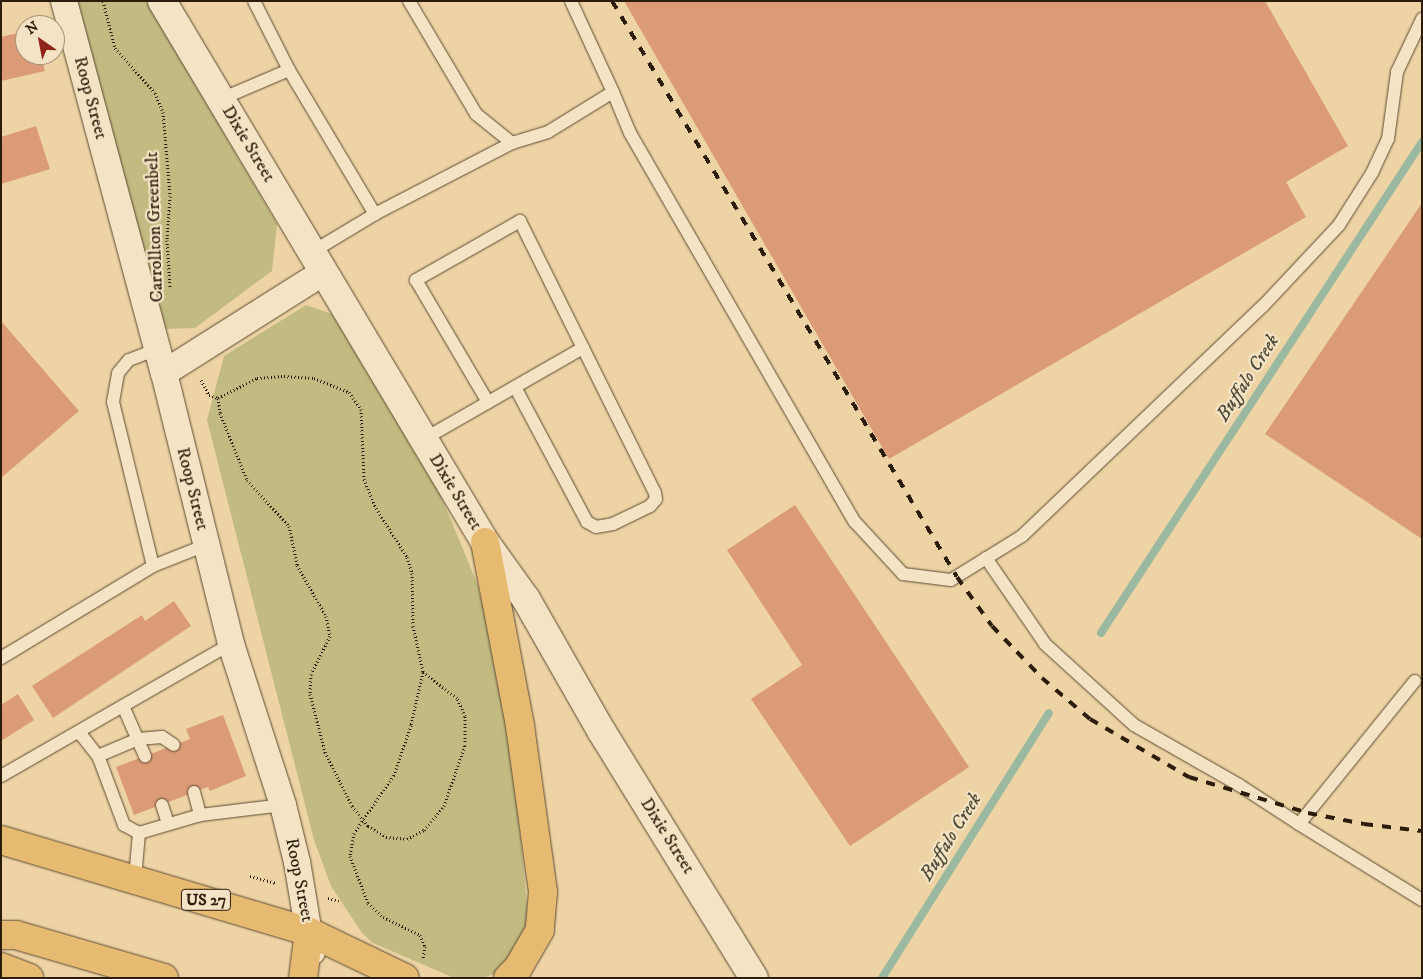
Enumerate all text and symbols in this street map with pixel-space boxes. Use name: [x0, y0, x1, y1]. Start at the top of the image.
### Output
north arrow: [15, 15, 65, 65]
text: N: [23, 18, 42, 39]
street label: Roop Street: [69, 54, 111, 142]
street label: Dixie Street: [217, 102, 279, 186]
street label: Carrollton Greenbelt: [142, 151, 168, 303]
water label: Buffalo Creek: [1212, 331, 1284, 425]
street label: Roop Street: [171, 445, 213, 533]
street label: Dixie Street: [424, 450, 486, 534]
water label: Buffalo Creek: [915, 789, 987, 885]
street label: Dixie Street: [635, 794, 699, 878]
street label: Roop Street: [280, 836, 318, 924]
road number: US 27: [180, 886, 232, 914]

